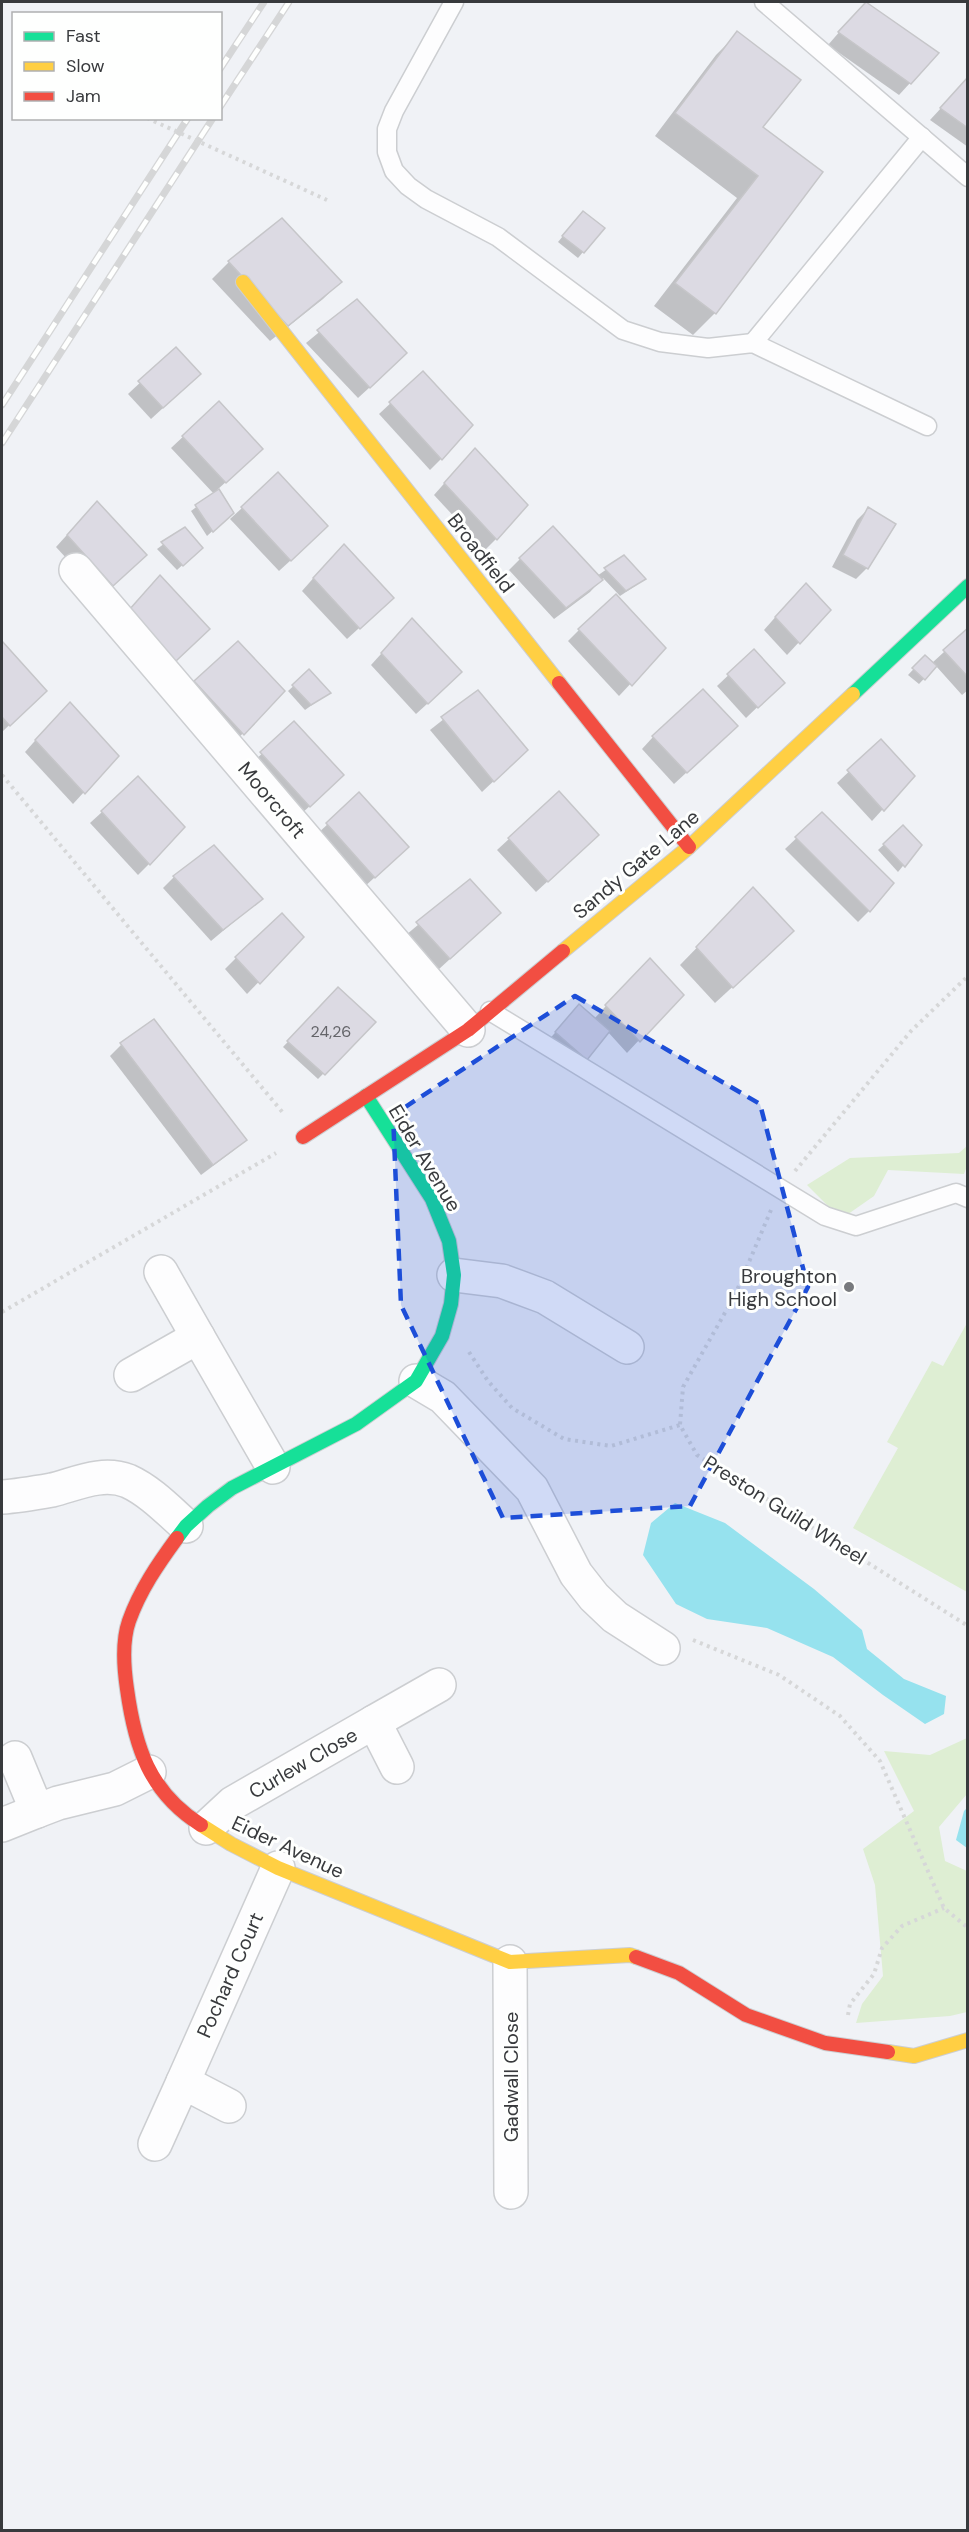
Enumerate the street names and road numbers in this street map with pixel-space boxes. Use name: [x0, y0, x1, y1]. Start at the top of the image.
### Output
street label: Broadfield: [442, 508, 520, 598]
street label: Moorcroft: [232, 756, 312, 844]
street label: Sandy Gate Lane: [567, 804, 705, 924]
street label: Eider Avenue: [383, 1100, 467, 1216]
street label: Preston Guild Wheel: [699, 1449, 871, 1571]
street label: Curlew Close: [244, 1721, 362, 1805]
street label: Eider Avenue: [228, 1810, 348, 1884]
street label: Pochard Court: [191, 1908, 269, 2042]
street label: Gadwall Close: [498, 2012, 524, 2142]

